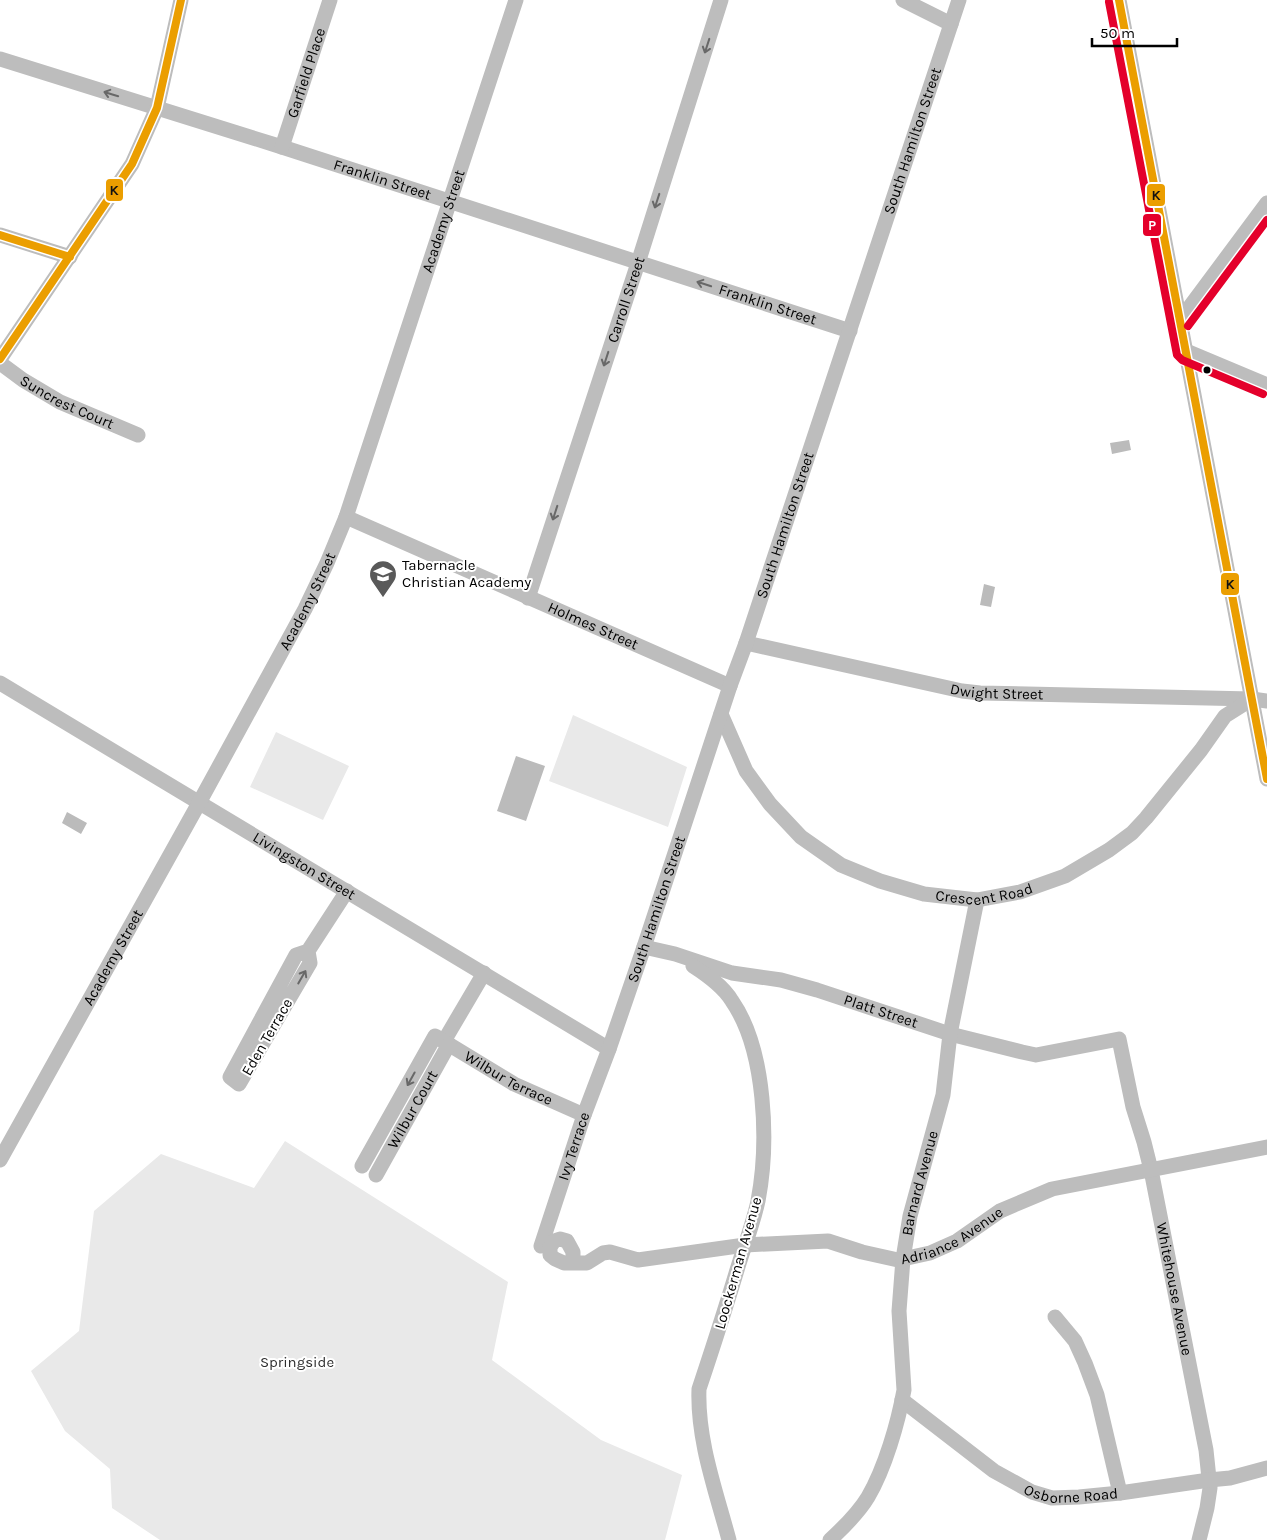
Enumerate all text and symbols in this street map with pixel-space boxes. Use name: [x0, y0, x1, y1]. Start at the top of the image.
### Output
scale bar: [1092, 15, 1177, 47]
text: 50 m: [1100, 24, 1135, 42]
street label: Garfield Place: [283, 26, 329, 120]
one-way arrow: [701, 38, 711, 54]
street label: South Hamilton Street: [880, 65, 945, 216]
one-way arrow: [103, 88, 119, 98]
street label: Franklin Street: [331, 155, 434, 204]
street label: Academy Street: [418, 167, 469, 275]
line badge: K: [105, 178, 124, 202]
text: K: [109, 182, 119, 199]
line badge: K: [1146, 183, 1166, 207]
text: K: [1151, 187, 1161, 204]
one-way arrow: [652, 193, 661, 209]
line badge: P: [1142, 213, 1162, 237]
text: P: [1148, 217, 1156, 234]
street label: Carroll Street: [603, 254, 649, 345]
one-way arrow: [696, 279, 712, 288]
street label: Franklin Street: [717, 280, 819, 329]
one-way arrow: [601, 351, 610, 366]
unlabelled marker: [1202, 365, 1212, 375]
street label: Suncrest Court: [17, 371, 117, 433]
street label: South Hamilton Street: [752, 449, 818, 601]
one-way arrow: [550, 505, 560, 521]
street label: Academy Street: [275, 549, 340, 653]
place label: Tabernacle Christian Academy: [402, 556, 531, 591]
school or university icon: Tabernacle Christian Academy: [368, 559, 398, 598]
line badge: K: [1220, 572, 1240, 596]
text: K: [1225, 576, 1235, 593]
street label: Holmes Street: [545, 598, 641, 654]
street label: Dwight Street: [948, 680, 1044, 703]
street label: Livingston Street: [250, 828, 359, 904]
street label: South Hamilton Street: [623, 833, 689, 985]
street label: Crescent Road: [934, 879, 1035, 910]
street label: Academy Street: [79, 906, 147, 1008]
one-way arrow: [297, 970, 307, 984]
street label: Platt Street: [842, 991, 921, 1032]
street label: Eden Terrace: [238, 995, 296, 1079]
street label: Wilbur Terrace: [461, 1047, 555, 1109]
street label: Wilbur Court: [384, 1067, 442, 1152]
one-way arrow: [406, 1071, 416, 1085]
street label: Ivy Terrace: [554, 1110, 593, 1183]
street label: Barnard Avenue: [898, 1129, 942, 1237]
street label: Loockerman Avenue: [710, 1195, 766, 1331]
street label: Adriance Avenue: [899, 1203, 1006, 1268]
street label: Whitehouse Avenue: [1152, 1221, 1196, 1357]
park label: Springside: [260, 1353, 334, 1371]
street label: Osborne Road: [1021, 1480, 1119, 1507]

